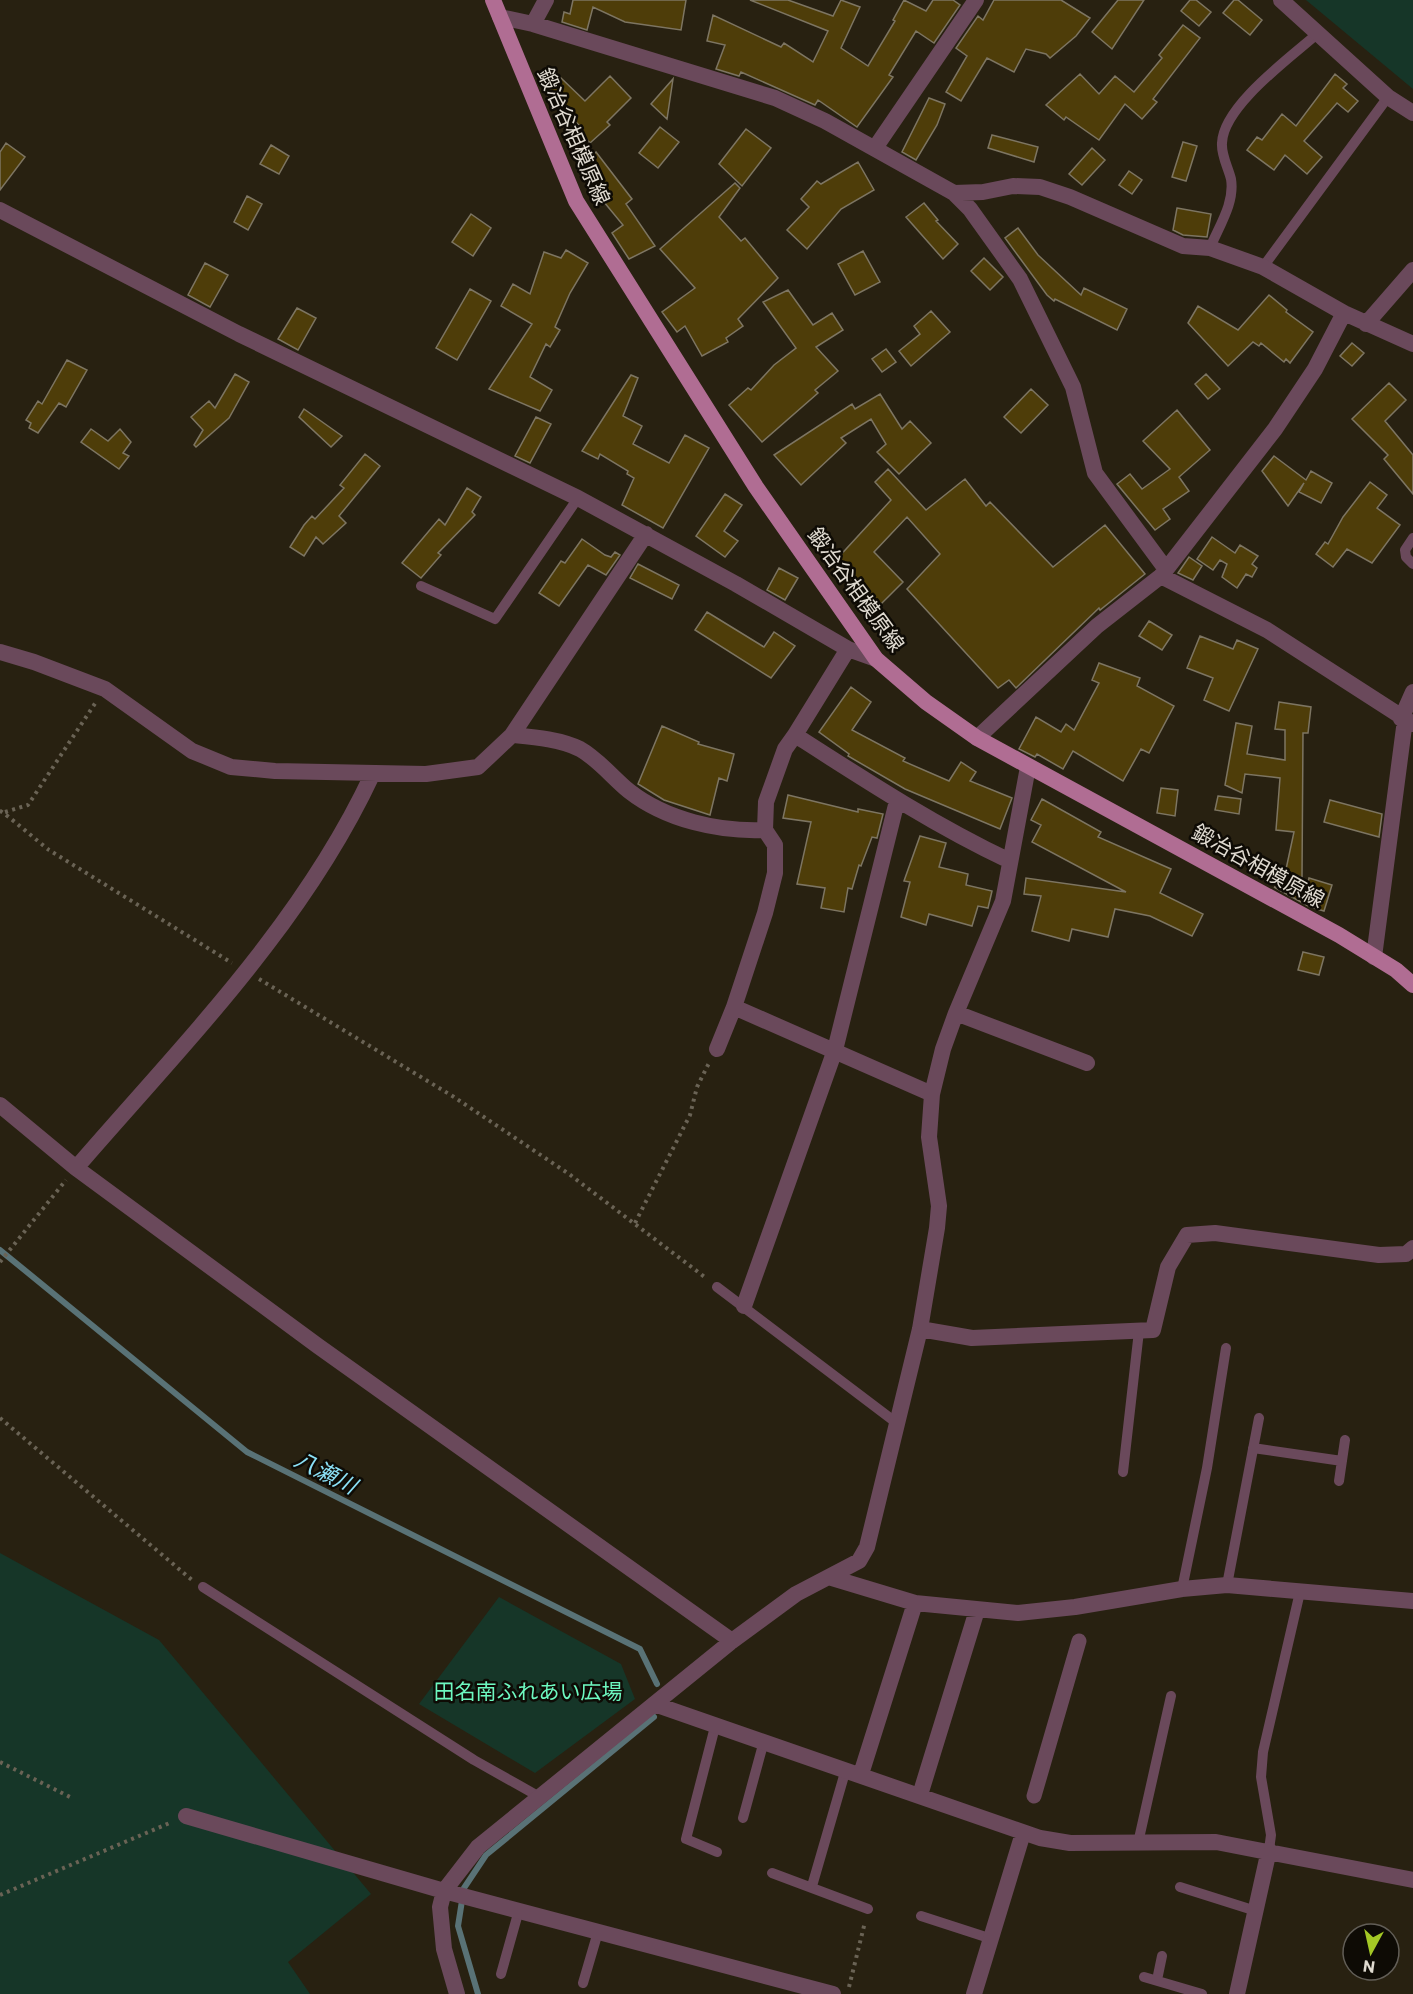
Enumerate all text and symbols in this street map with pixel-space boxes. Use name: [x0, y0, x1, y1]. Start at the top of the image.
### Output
street label: 鍛冶谷相模原線: [534, 64, 616, 208]
street label: 鍛冶谷相模原線: [804, 522, 910, 656]
street label: 鍛冶谷相模原線: [1189, 818, 1329, 912]
water label: 八瀬川: [290, 1445, 363, 1500]
park label: 田名南ふれあい広場: [434, 1678, 623, 1703]
north arrow: [1341, 1922, 1401, 1982]
text: N: [1362, 1957, 1376, 1978]

